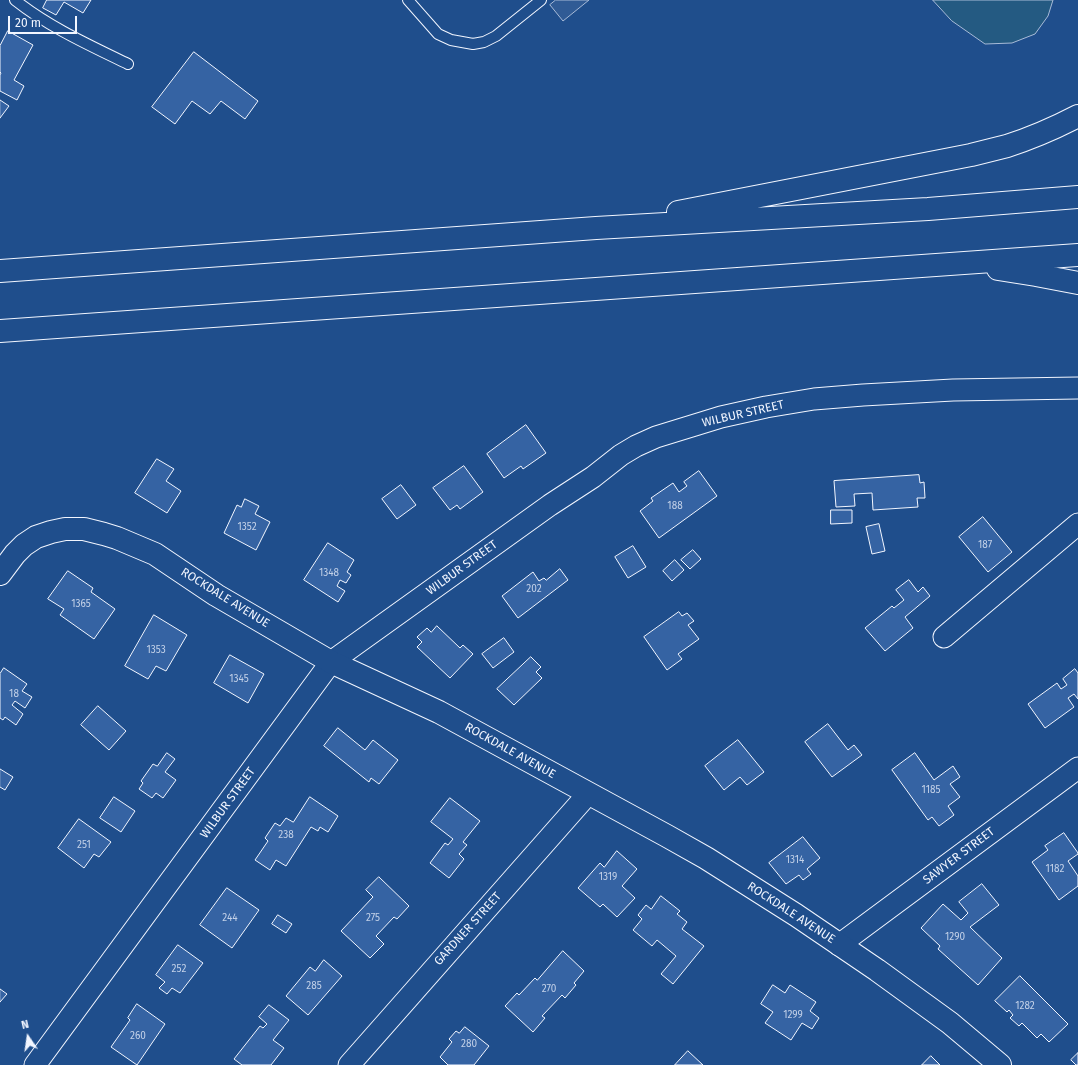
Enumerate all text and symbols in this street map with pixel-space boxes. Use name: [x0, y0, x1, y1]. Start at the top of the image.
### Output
scale bar: [10, 8, 79, 34]
text: 20 m: [15, 16, 41, 30]
street label: WILBUR STREET: [701, 398, 785, 430]
house number: 188: [667, 500, 683, 512]
house number: 1352: [237, 521, 257, 533]
street label: WILBUR STREET: [424, 538, 500, 598]
house number: 187: [978, 539, 992, 551]
street label: ROCKDALE AVENUE: [178, 565, 272, 631]
house number: 1348: [319, 567, 339, 579]
house number: 202: [526, 583, 542, 595]
house number: 1365: [71, 598, 91, 610]
house number: 1353: [146, 644, 166, 656]
house number: 1345: [229, 673, 249, 685]
house number: 18: [9, 688, 19, 700]
street label: ROCKDALE AVENUE: [462, 720, 558, 782]
street label: WILBUR STREET: [198, 765, 258, 841]
house number: 1185: [921, 784, 941, 796]
street label: SAWYER STREET: [921, 825, 997, 887]
house number: 238: [278, 829, 294, 841]
house number: 251: [77, 839, 91, 851]
house number: 1314: [786, 854, 804, 866]
house number: 1182: [1046, 863, 1064, 875]
house number: 1319: [599, 871, 617, 883]
street label: ROCKDALE AVENUE: [744, 879, 838, 947]
street label: GARDNER STREET: [431, 890, 505, 968]
house number: 244: [222, 912, 238, 924]
house number: 275: [366, 912, 380, 924]
house number: 1290: [945, 931, 965, 943]
house number: 252: [172, 963, 186, 975]
house number: 285: [306, 980, 322, 992]
house number: 270: [542, 983, 556, 995]
house number: 1282: [1015, 1000, 1035, 1012]
house number: 1299: [783, 1009, 803, 1021]
north arrow: [8, 1017, 48, 1057]
text: N: [20, 1018, 30, 1032]
house number: 260: [130, 1030, 146, 1042]
house number: 280: [461, 1038, 477, 1050]

